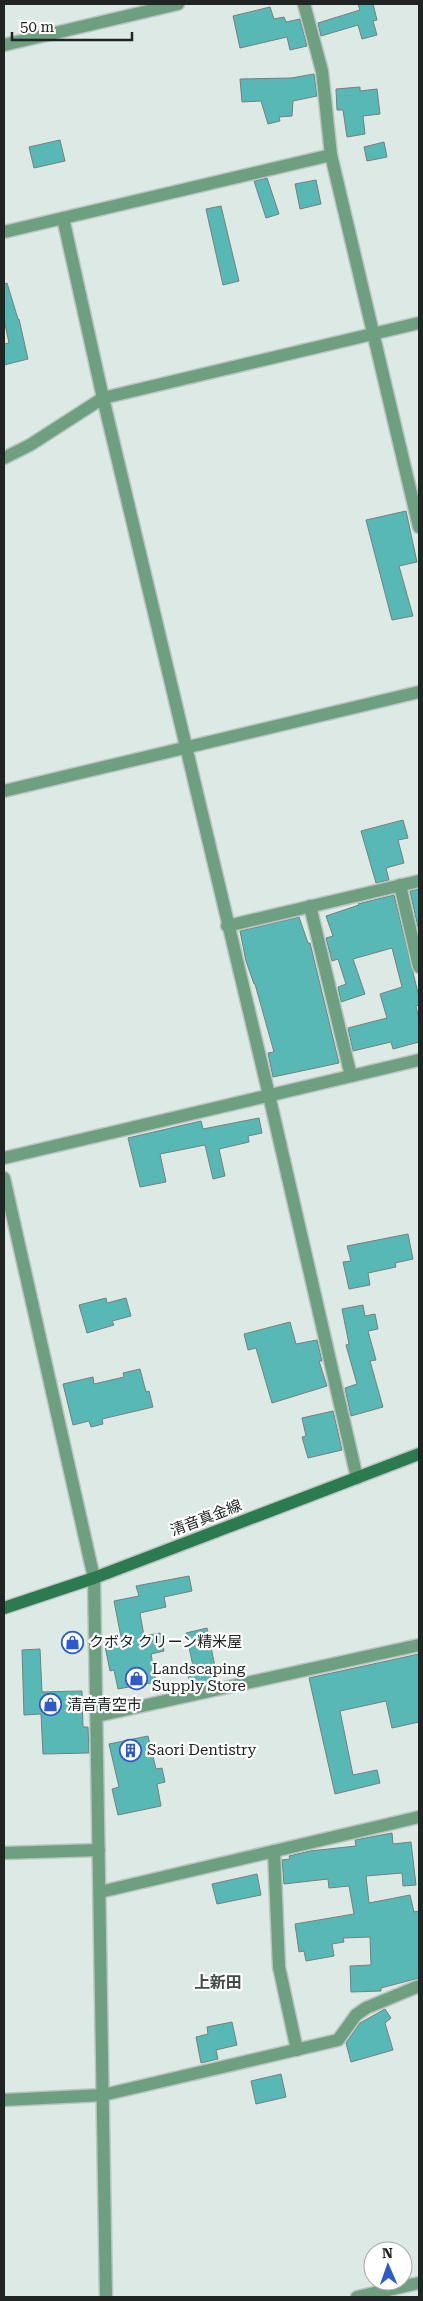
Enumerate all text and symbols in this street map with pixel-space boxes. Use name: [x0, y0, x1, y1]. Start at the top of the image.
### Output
scale bar: [12, 10, 132, 42]
text: 50 m: [20, 18, 55, 36]
street label: 清音真金線: [168, 1496, 244, 1540]
shop icon: クボタ クリーン精米屋: [61, 1630, 85, 1654]
place label: クボタ クリーン精米屋: [89, 1633, 242, 1651]
place label: Landscaping Supply Store: [152, 1660, 246, 1695]
shop icon: Landscaping Supply Store: [124, 1666, 148, 1690]
shop icon: 清音青空市: [39, 1693, 63, 1717]
place label: 清音青空市: [67, 1696, 142, 1714]
building icon: Saori Dentistry: [119, 1738, 143, 1762]
place label: Saori Dentistry: [147, 1741, 257, 1759]
district label: 上新田: [194, 1973, 242, 1992]
north arrow: [363, 2241, 413, 2291]
text: N: [382, 2245, 393, 2261]

